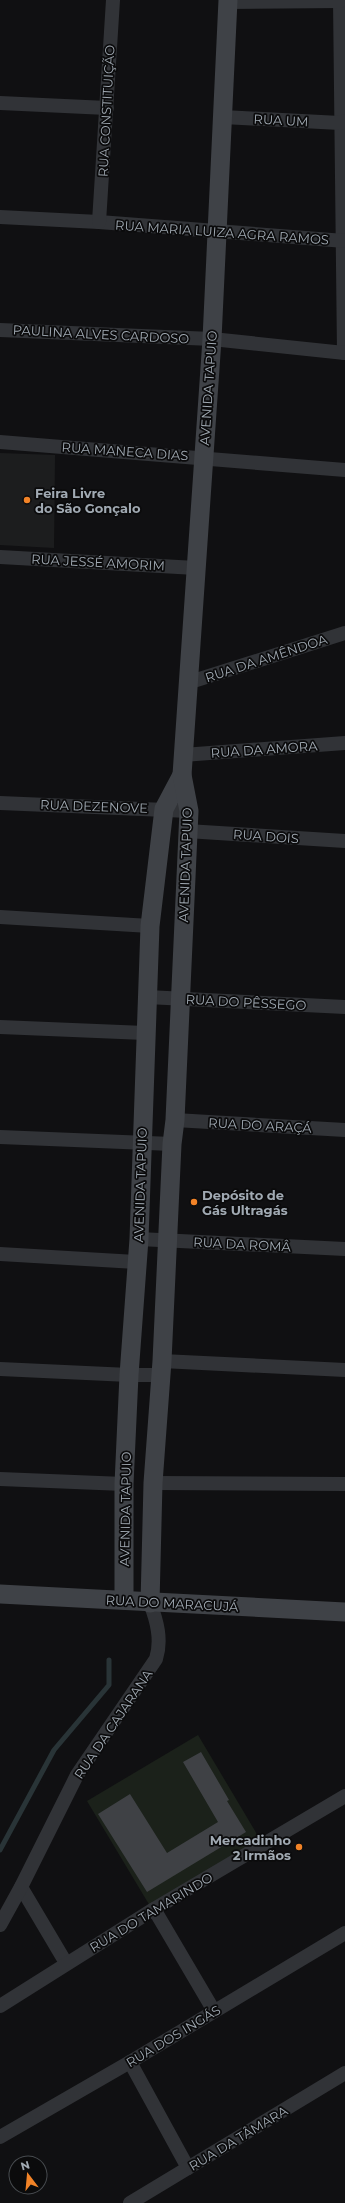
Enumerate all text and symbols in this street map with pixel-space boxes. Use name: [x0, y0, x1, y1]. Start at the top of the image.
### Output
street label: RUA CONSTITUIÇÃO: [95, 44, 117, 177]
street label: RUA UM: [253, 111, 309, 129]
street label: RUA MARIA LUIZA AGRA RAMOS: [115, 217, 329, 247]
street label: PAULINA ALVES CARDOSO: [12, 321, 190, 347]
street label: AVENIDA TAPUIO: [196, 330, 220, 446]
street label: RUA MANECA DIAS: [61, 439, 189, 463]
place label: Feira Livre do São Gonçalo: [35, 485, 141, 516]
marker: Feira Livre do São Gonçalo: [22, 495, 32, 505]
street label: RUA JESSÉ AMORIM: [31, 551, 165, 573]
street label: RUA DA AMÊNDOA: [203, 630, 330, 685]
street label: RUA DA AMORA: [210, 737, 319, 761]
street label: RUA DEZENOVE: [40, 796, 148, 816]
street label: AVENIDA TAPUIO: [175, 807, 195, 923]
street label: RUA DOIS: [233, 826, 299, 846]
street label: RUA DO PÊSSEGO: [185, 991, 307, 1013]
street label: RUA DO ARAÇÁ: [208, 1114, 313, 1136]
street label: AVENIDA TAPUIO: [130, 1127, 150, 1243]
place label: Depósito de Gás Ultragás: [202, 1187, 288, 1218]
marker: Depósito de Gás Ultragás: [189, 1197, 199, 1207]
street label: RUA DA ROMÂ: [193, 1233, 292, 1255]
street label: AVENIDA TAPUIO: [116, 1451, 134, 1567]
street label: RUA DO MARACUJÁ: [105, 1592, 239, 1614]
street label: RUA DA CAJARANA: [70, 1666, 156, 1782]
place label: Mercadinho 2 Irmãos: [210, 1832, 291, 1863]
marker: Mercadinho 2 Irmãos: [294, 1842, 304, 1852]
street label: RUA DO TAMARINDO: [86, 1869, 216, 1955]
street label: RUA DOS INGÁS: [123, 2002, 223, 2070]
street label: RUA DA TÂMARA: [186, 2102, 291, 2174]
north arrow: [8, 2155, 48, 2195]
text: N: [19, 2157, 31, 2173]

